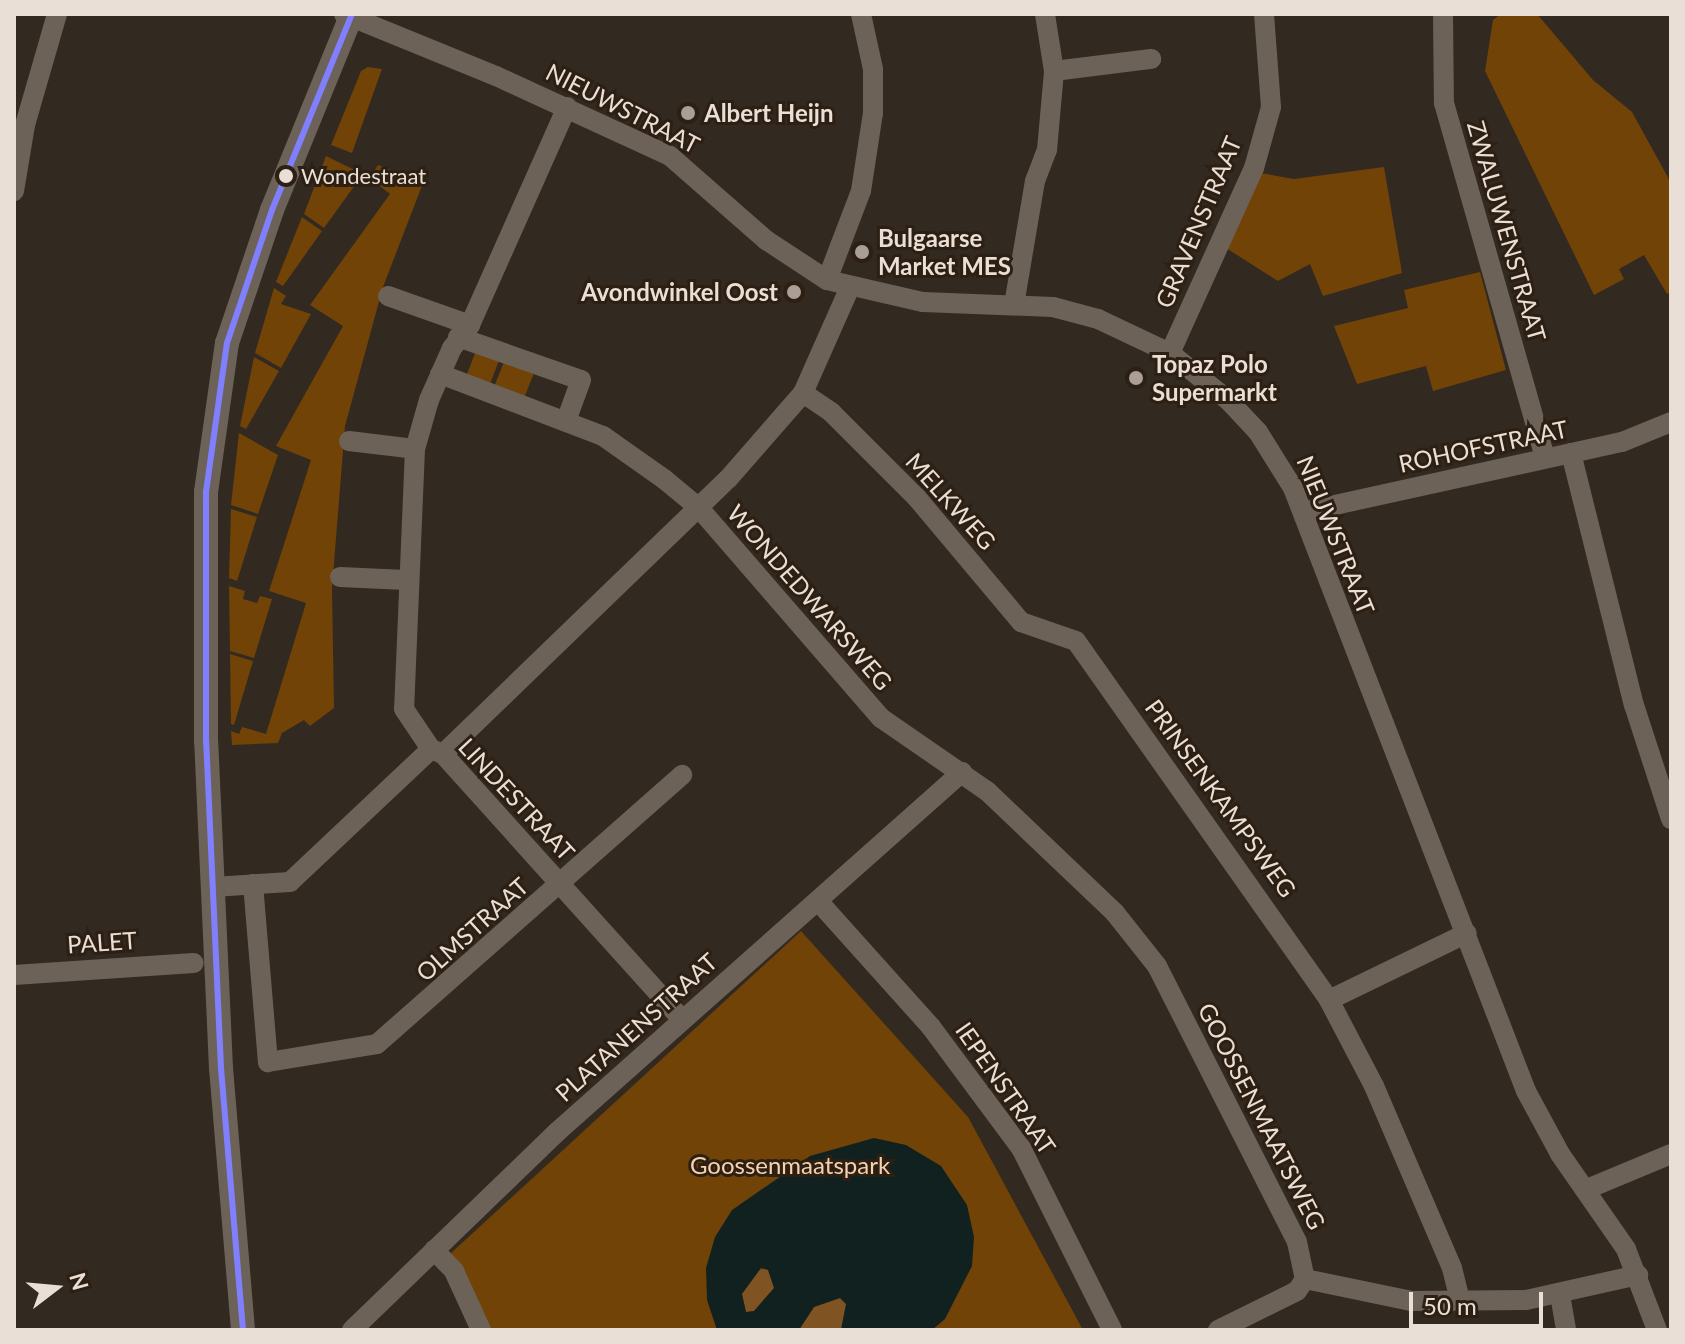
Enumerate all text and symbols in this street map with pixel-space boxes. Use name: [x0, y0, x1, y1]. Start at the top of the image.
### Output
street label: NIEUWSTRAAT: [541, 57, 705, 159]
place label: Albert Heijn: [704, 99, 833, 127]
marker: Albert Heijn: [679, 104, 697, 122]
street label: ZWALUWENSTRAAT: [1462, 117, 1552, 345]
street label: GRAVENSTRAAT: [1149, 132, 1247, 312]
place label: Wondestraat: [301, 163, 426, 189]
marker: Wondestraat: [278, 168, 294, 184]
place label: Bulgaarse Market MES: [878, 224, 1011, 280]
marker: Bulgaarse Market MES: [853, 243, 871, 261]
place label: Avondwinkel Oost: [581, 278, 778, 306]
marker: Avondwinkel Oost: [785, 283, 803, 301]
place label: Topaz Polo Supermarkt: [1152, 350, 1277, 406]
marker: Topaz Polo Supermarkt: [1127, 369, 1145, 387]
street label: ROHOFSTRAAT: [1396, 414, 1570, 478]
street label: MELKWEG: [900, 447, 1002, 555]
street label: NIEUWSTRAAT: [1291, 451, 1381, 619]
street label: WONDEDWARSWEG: [722, 498, 898, 696]
street label: PRINSENKAMPSWEG: [1140, 694, 1302, 902]
street label: LINDESTRAAT: [453, 732, 581, 866]
street label: OLMSTRAAT: [410, 871, 534, 987]
street label: PALET: [66, 925, 138, 959]
street label: PLATANENSTRAAT: [549, 947, 723, 1107]
street label: GOOSSENMAATSWEG: [1192, 998, 1332, 1234]
street label: IEPENSTRAAT: [950, 1017, 1062, 1159]
park label: Goossenmaatspark: [690, 1151, 890, 1179]
north arrow: [16, 1248, 96, 1328]
text: N: [64, 1269, 95, 1293]
scale bar: [1413, 1276, 1547, 1326]
text: 50 m: [1423, 1291, 1477, 1320]

